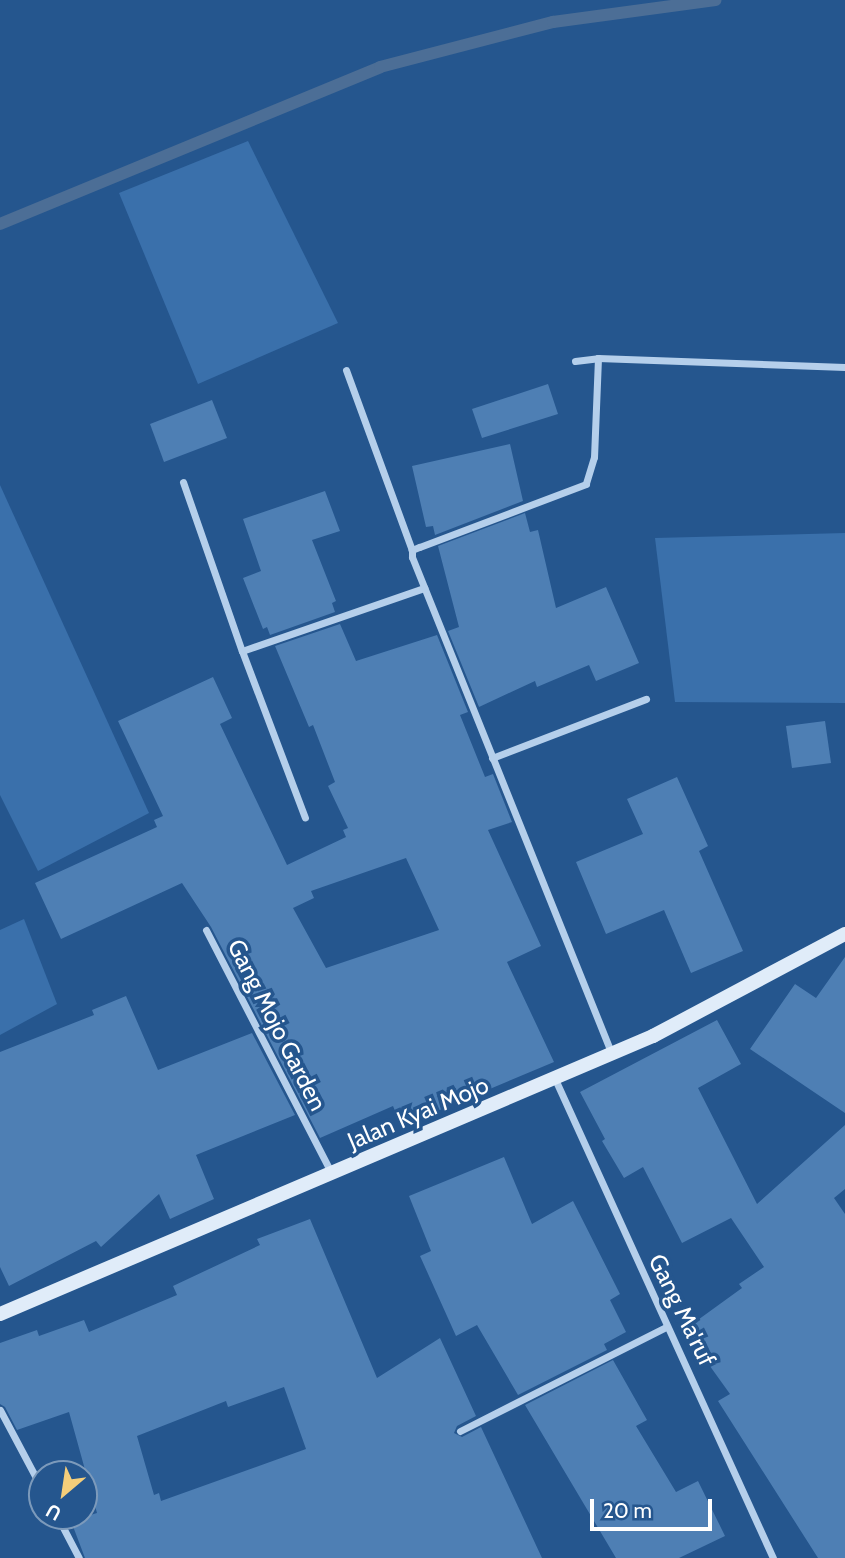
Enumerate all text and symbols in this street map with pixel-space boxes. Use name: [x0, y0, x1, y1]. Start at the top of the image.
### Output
street label: Gang Mojo Garden: [221, 935, 333, 1115]
street label: Jalan Kyai Mojo: [343, 1070, 493, 1156]
street label: Gang Ma'ruf: [643, 1249, 721, 1371]
north arrow: [28, 1460, 98, 1530]
scale bar: [593, 1484, 716, 1528]
text: 20 m: [603, 1498, 652, 1523]
text: U: [42, 1499, 65, 1525]

